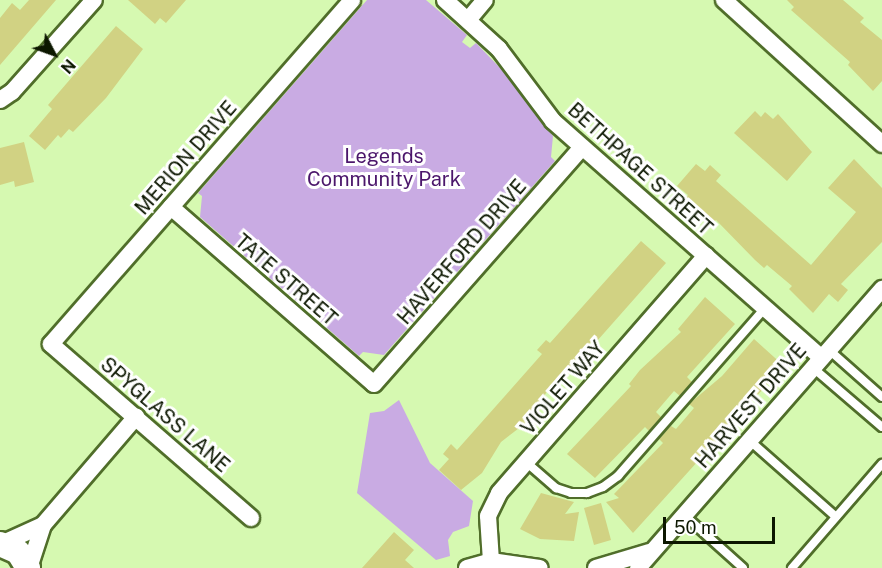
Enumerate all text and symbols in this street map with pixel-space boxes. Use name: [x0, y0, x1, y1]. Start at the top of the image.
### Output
north arrow: [24, 24, 84, 84]
text: N: [57, 55, 79, 77]
street label: MERION DRIVE: [130, 96, 242, 220]
street label: BETHPAGE STREET: [563, 98, 717, 240]
park label: Legends Community Park: [307, 144, 461, 191]
street label: HAVERFORD DRIVE: [392, 175, 532, 329]
street label: TATE STREET: [230, 229, 342, 331]
street label: VIOLET WAY: [516, 336, 610, 440]
street label: HARVEST DRIVE: [690, 339, 812, 473]
street label: SPYGLASS LANE: [96, 352, 234, 478]
scale bar: [666, 505, 778, 543]
text: 50 m: [674, 517, 717, 538]

